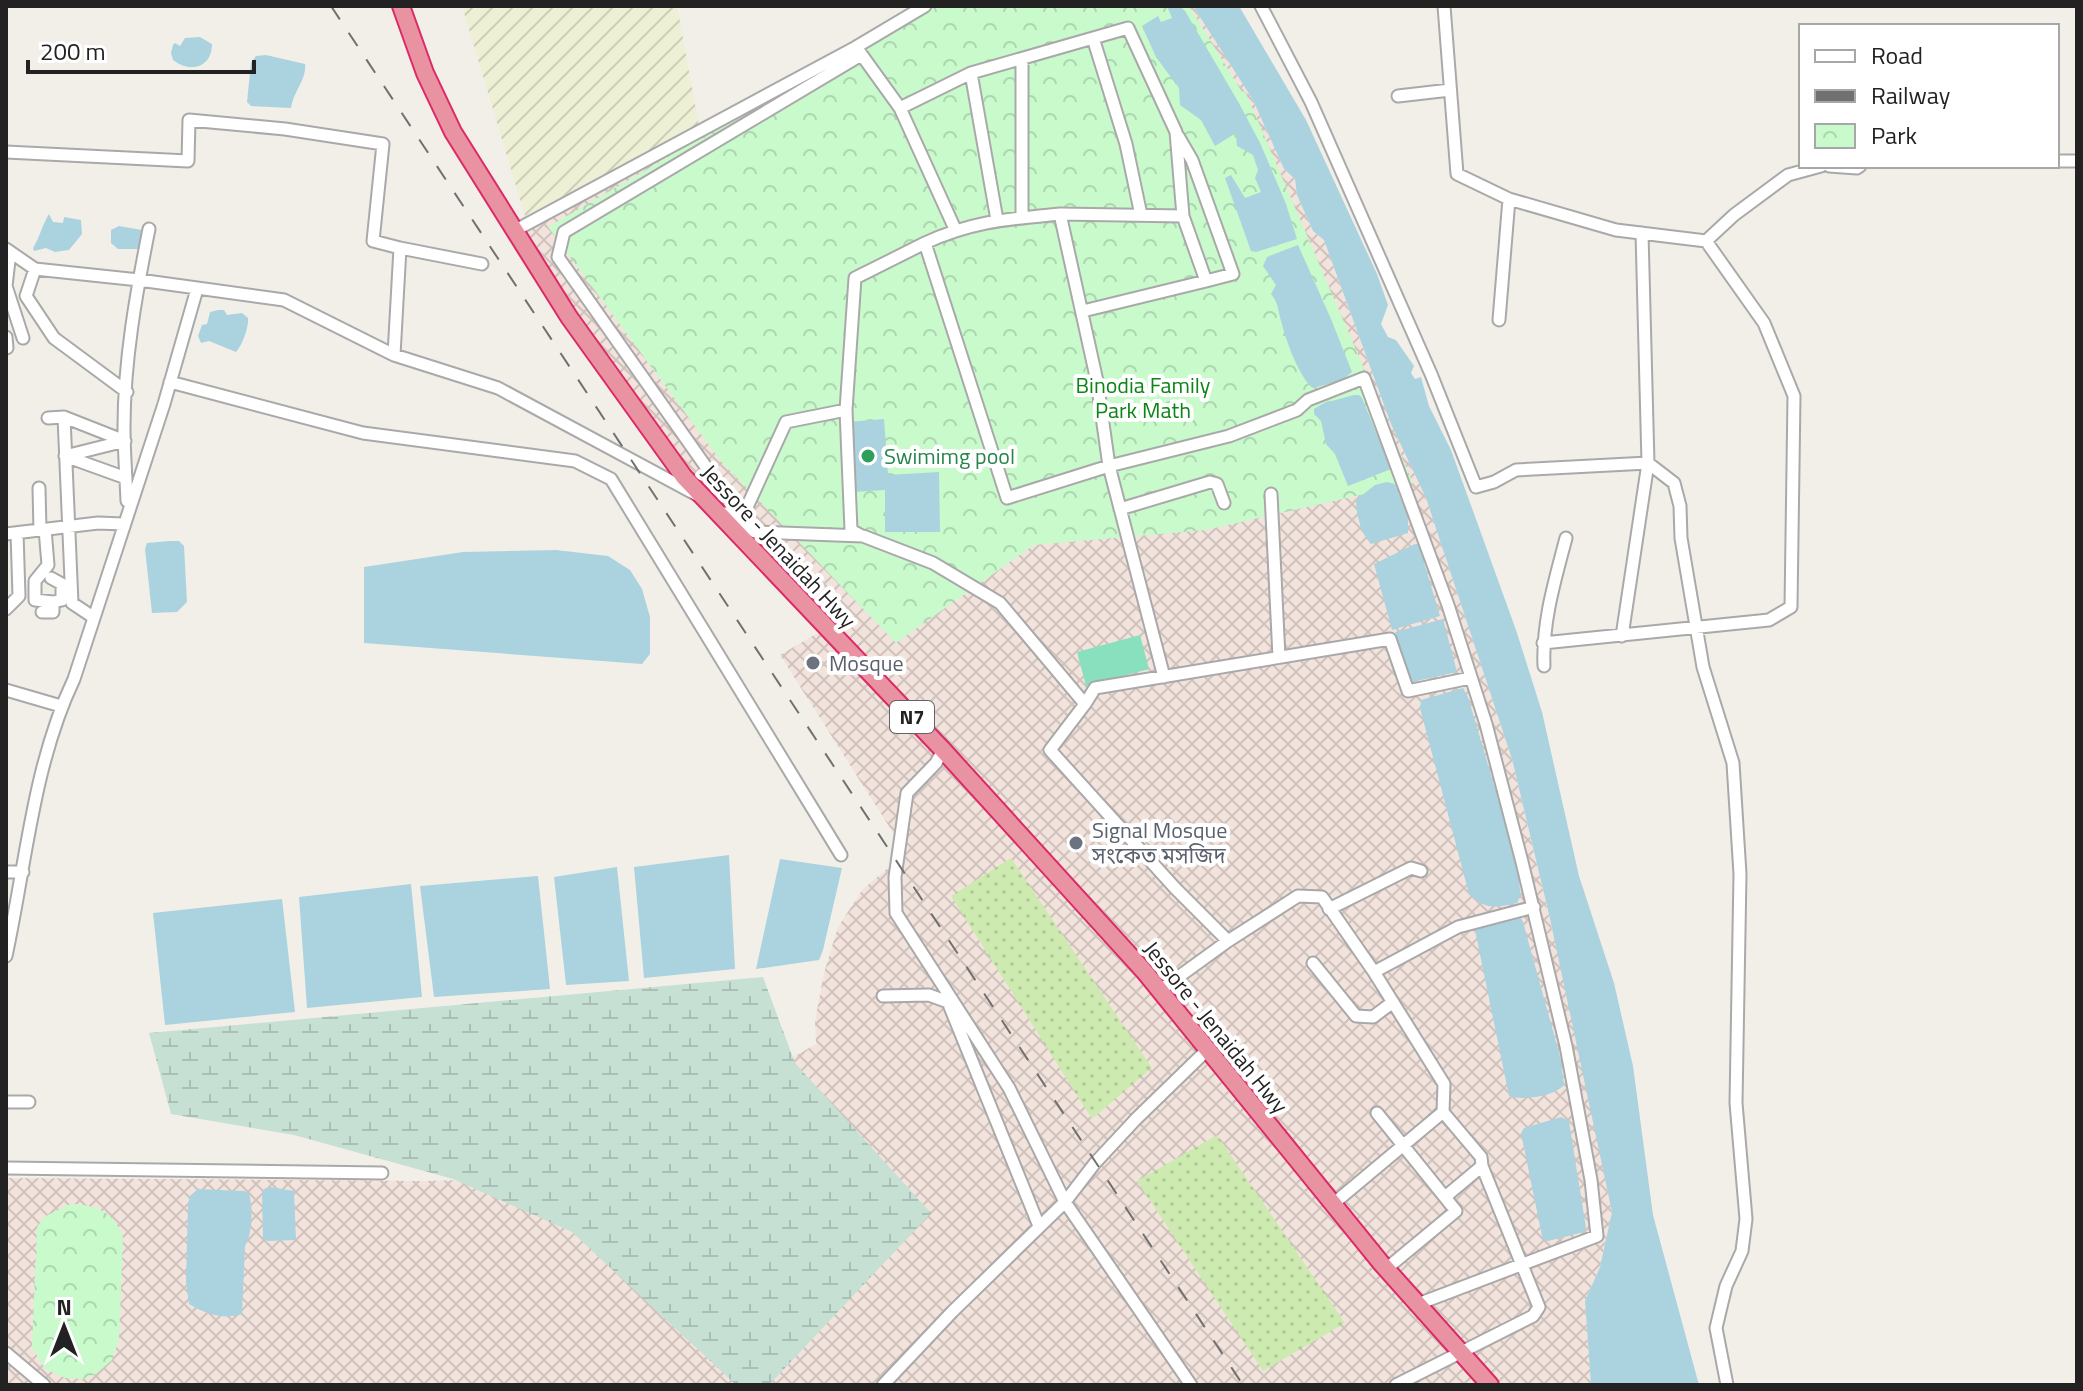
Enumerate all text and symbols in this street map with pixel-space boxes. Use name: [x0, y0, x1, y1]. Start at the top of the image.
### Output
scale bar: [28, 24, 254, 74]
legend: [1799, 24, 2059, 168]
text: 200 m: [40, 33, 106, 69]
text: Road: [1871, 37, 1923, 73]
text: Railway: [1871, 77, 1951, 113]
text: Park: [1871, 117, 1917, 153]
park label: Binodia Family Park Math: [1076, 368, 1211, 427]
place label: Swimimg pool: [884, 439, 1015, 473]
marker: Swimimg pool: [859, 447, 877, 465]
street label: Jessore - Jenaidah Hwy: [694, 456, 865, 636]
place label: Mosque: [829, 646, 904, 680]
marker: Mosque: [804, 654, 822, 672]
road number: N7: [890, 701, 934, 733]
place label: Signal Mosque সংকেত মসজিদ: [1091, 813, 1227, 872]
marker: Signal Mosque সংকেত মসজিদ: [1067, 834, 1085, 852]
street label: Jessore - Jenaidah Hwy: [1136, 933, 1297, 1121]
north arrow: [24, 1287, 104, 1367]
text: N: [56, 1290, 72, 1324]

